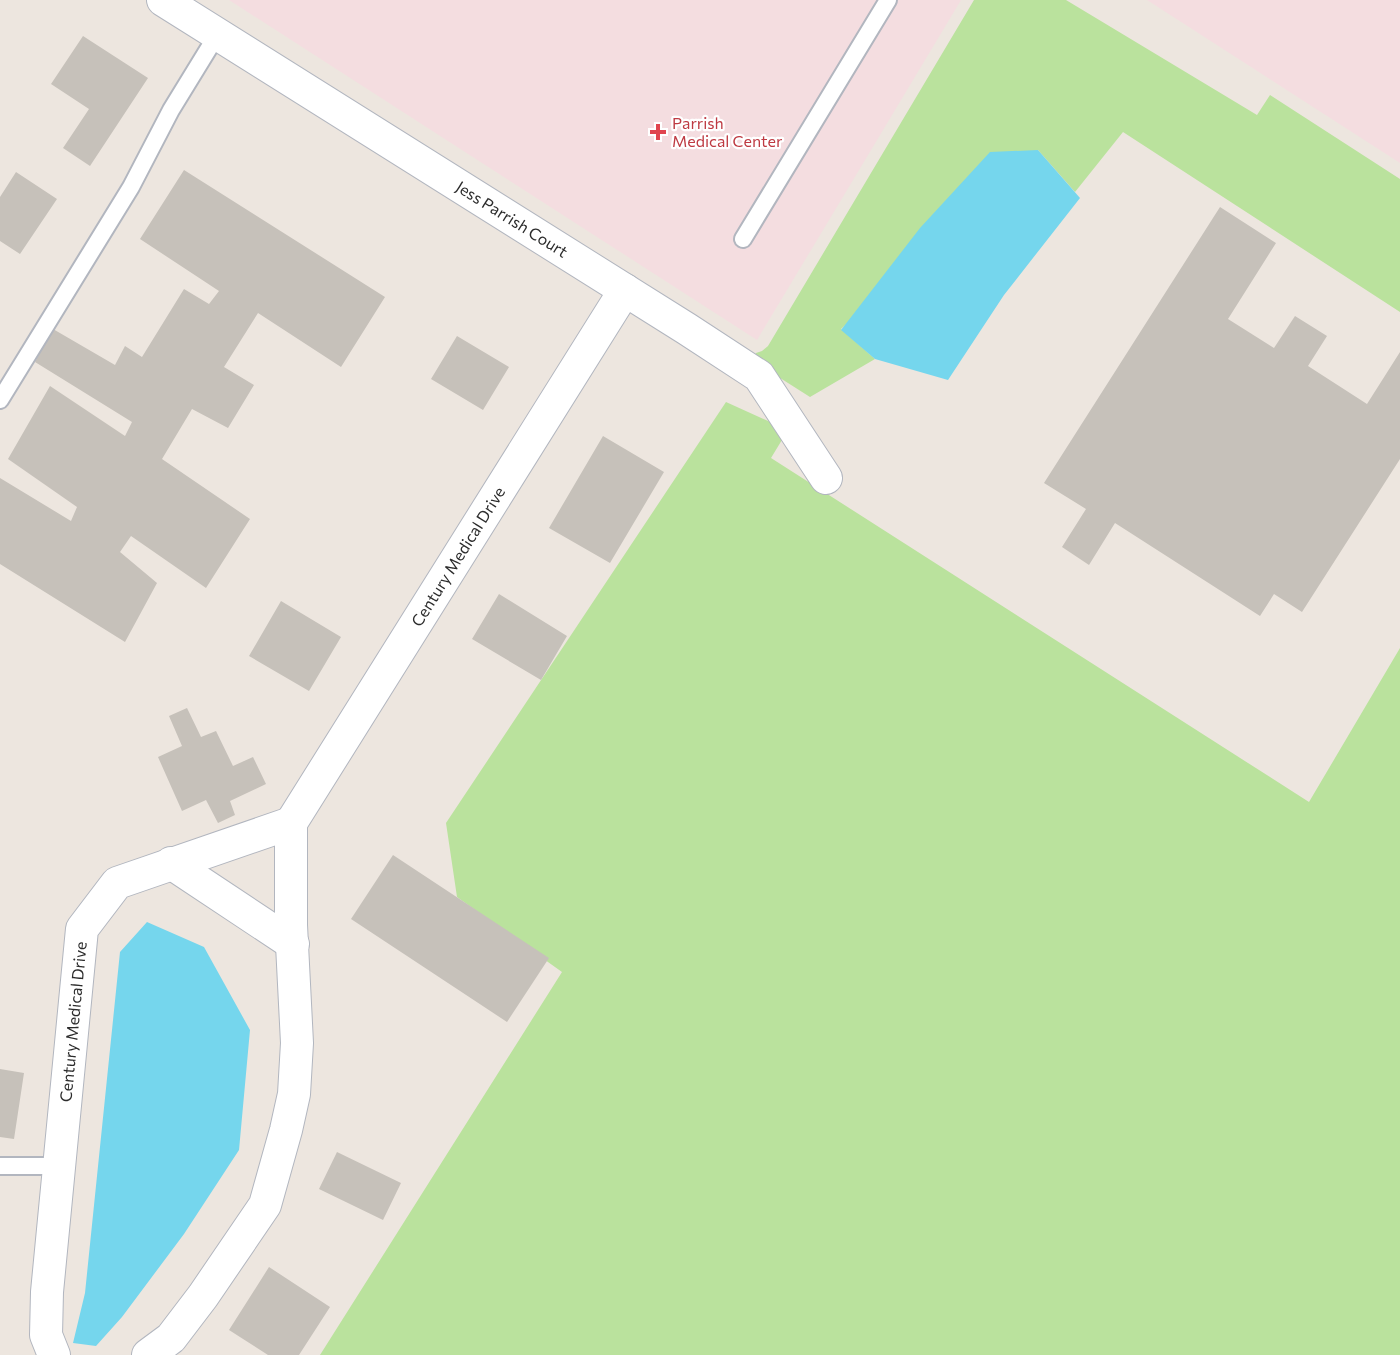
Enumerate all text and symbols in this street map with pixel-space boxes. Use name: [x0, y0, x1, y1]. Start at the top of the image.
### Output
place label: Parrish Medical Center: [672, 113, 783, 150]
marker: Parrish Medical Center: [649, 123, 667, 141]
street label: Jess Parrish Court: [453, 177, 572, 261]
street label: Century Medical Drive: [407, 483, 508, 630]
street label: Century Medical Drive: [55, 941, 90, 1103]

